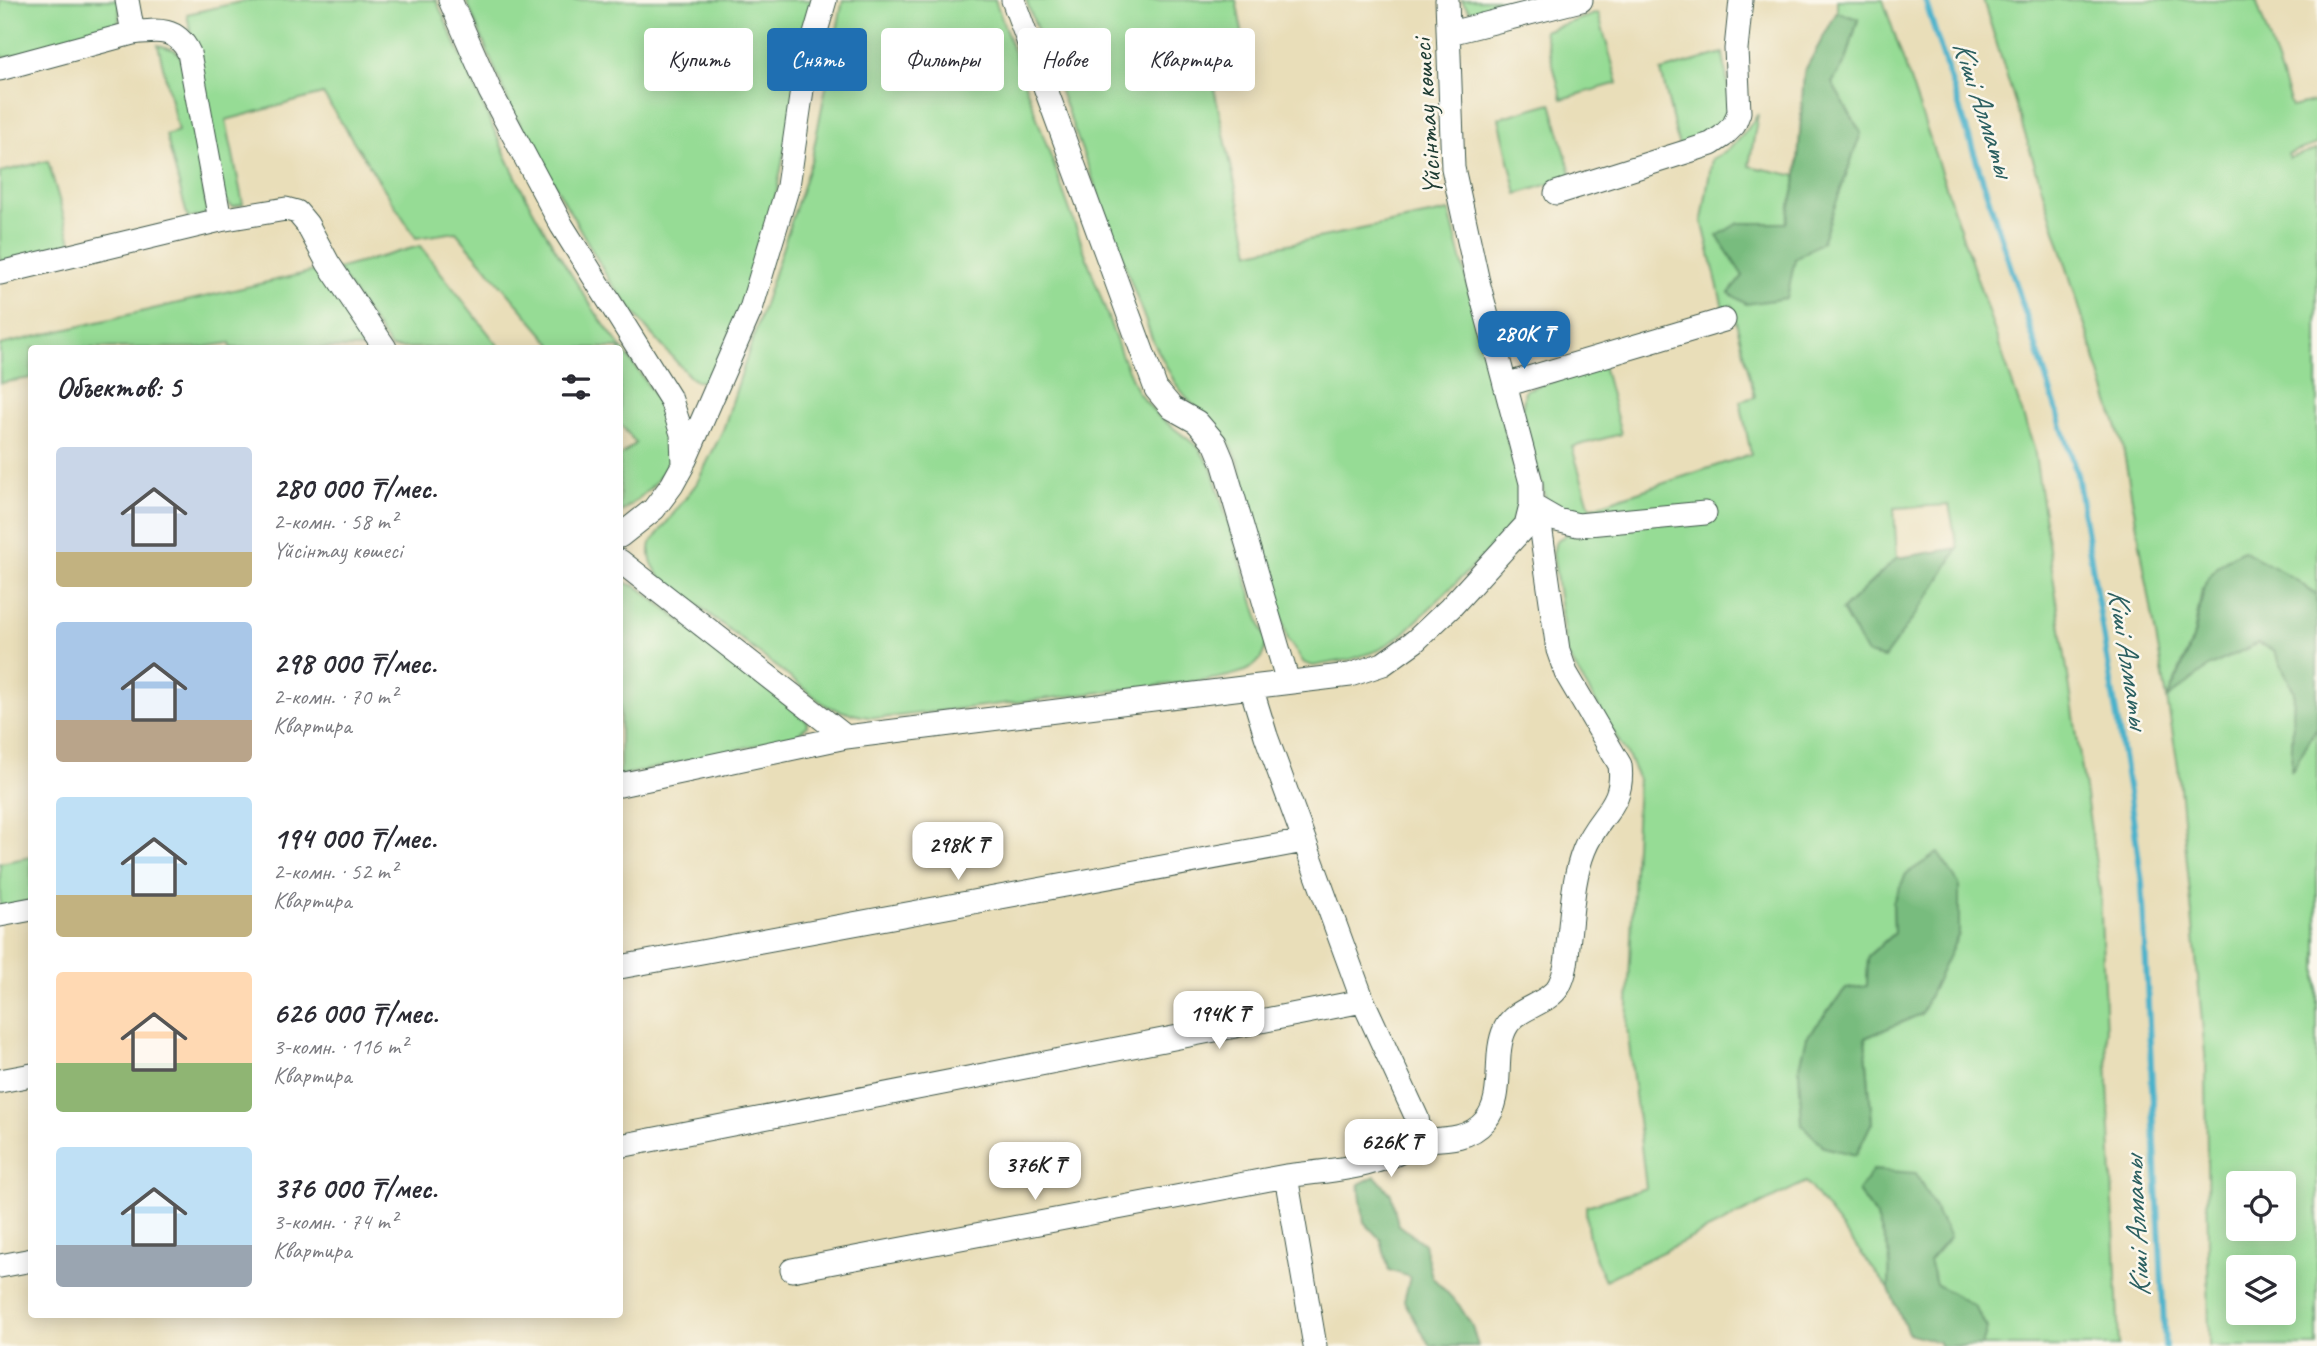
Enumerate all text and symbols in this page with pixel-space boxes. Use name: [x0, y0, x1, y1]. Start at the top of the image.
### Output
chip: Купить: [644, 28, 753, 91]
chip: Снять: [767, 28, 867, 91]
chip: Фильтры: [881, 28, 1004, 91]
chip: Новое: [1018, 28, 1111, 91]
chip: Квартира: [1125, 28, 1255, 91]
street label: Үйсінтау көшесі: [1403, 34, 1449, 197]
water label: Кіші Алматы: [1944, 35, 2025, 185]
pin: 280K ₸: [1467, 312, 1581, 371]
text: 280K ₸: [1494, 319, 1554, 348]
text: Объектов: 5: [56, 368, 181, 406]
icon: filters: [557, 368, 595, 406]
text: 280 000 ₸/мес.: [273, 469, 437, 507]
icon: home: [112, 475, 196, 559]
text: 2-комн. · 58 m²: [273, 507, 397, 536]
text: Үйсінтау көшесі: [273, 536, 402, 565]
water label: Кіші Алматы: [2099, 586, 2160, 735]
text: 298 000 ₸/мес.: [273, 644, 436, 682]
icon: home: [112, 650, 196, 734]
text: 2-комн. · 70 m²: [273, 682, 397, 711]
text: Квартира: [273, 711, 351, 740]
text: 194 000 ₸/мес.: [273, 819, 436, 857]
pin: 298K ₸: [901, 822, 1015, 882]
icon: home: [112, 825, 196, 909]
text: 298K ₸: [928, 830, 988, 859]
text: 2-комн. · 52 m²: [273, 857, 397, 886]
text: Квартира: [273, 886, 351, 915]
pin: 194K ₸: [1162, 992, 1276, 1051]
text: 626 000 ₸/мес.: [273, 994, 438, 1032]
text: 194K ₸: [1189, 999, 1249, 1028]
icon: home: [112, 1000, 196, 1084]
text: 3-комн. · 116 m²: [273, 1032, 407, 1061]
text: Квартира: [273, 1061, 351, 1090]
pin: 626K ₸: [1334, 1120, 1448, 1179]
text: 626K ₸: [1361, 1127, 1421, 1156]
pin: 376K ₸: [978, 1142, 1092, 1202]
text: 376K ₸: [1005, 1150, 1065, 1179]
water label: Кіші Алматы: [2113, 1151, 2159, 1298]
text: 376 000 ₸/мес.: [273, 1169, 437, 1207]
map controls: [2226, 1171, 2296, 1325]
button: locate: [2226, 1171, 2296, 1241]
icon: home: [112, 1175, 196, 1259]
text: 3-комн. · 74 m²: [273, 1207, 397, 1236]
text: Квартира: [273, 1236, 351, 1265]
button: layers: [2226, 1255, 2296, 1325]

